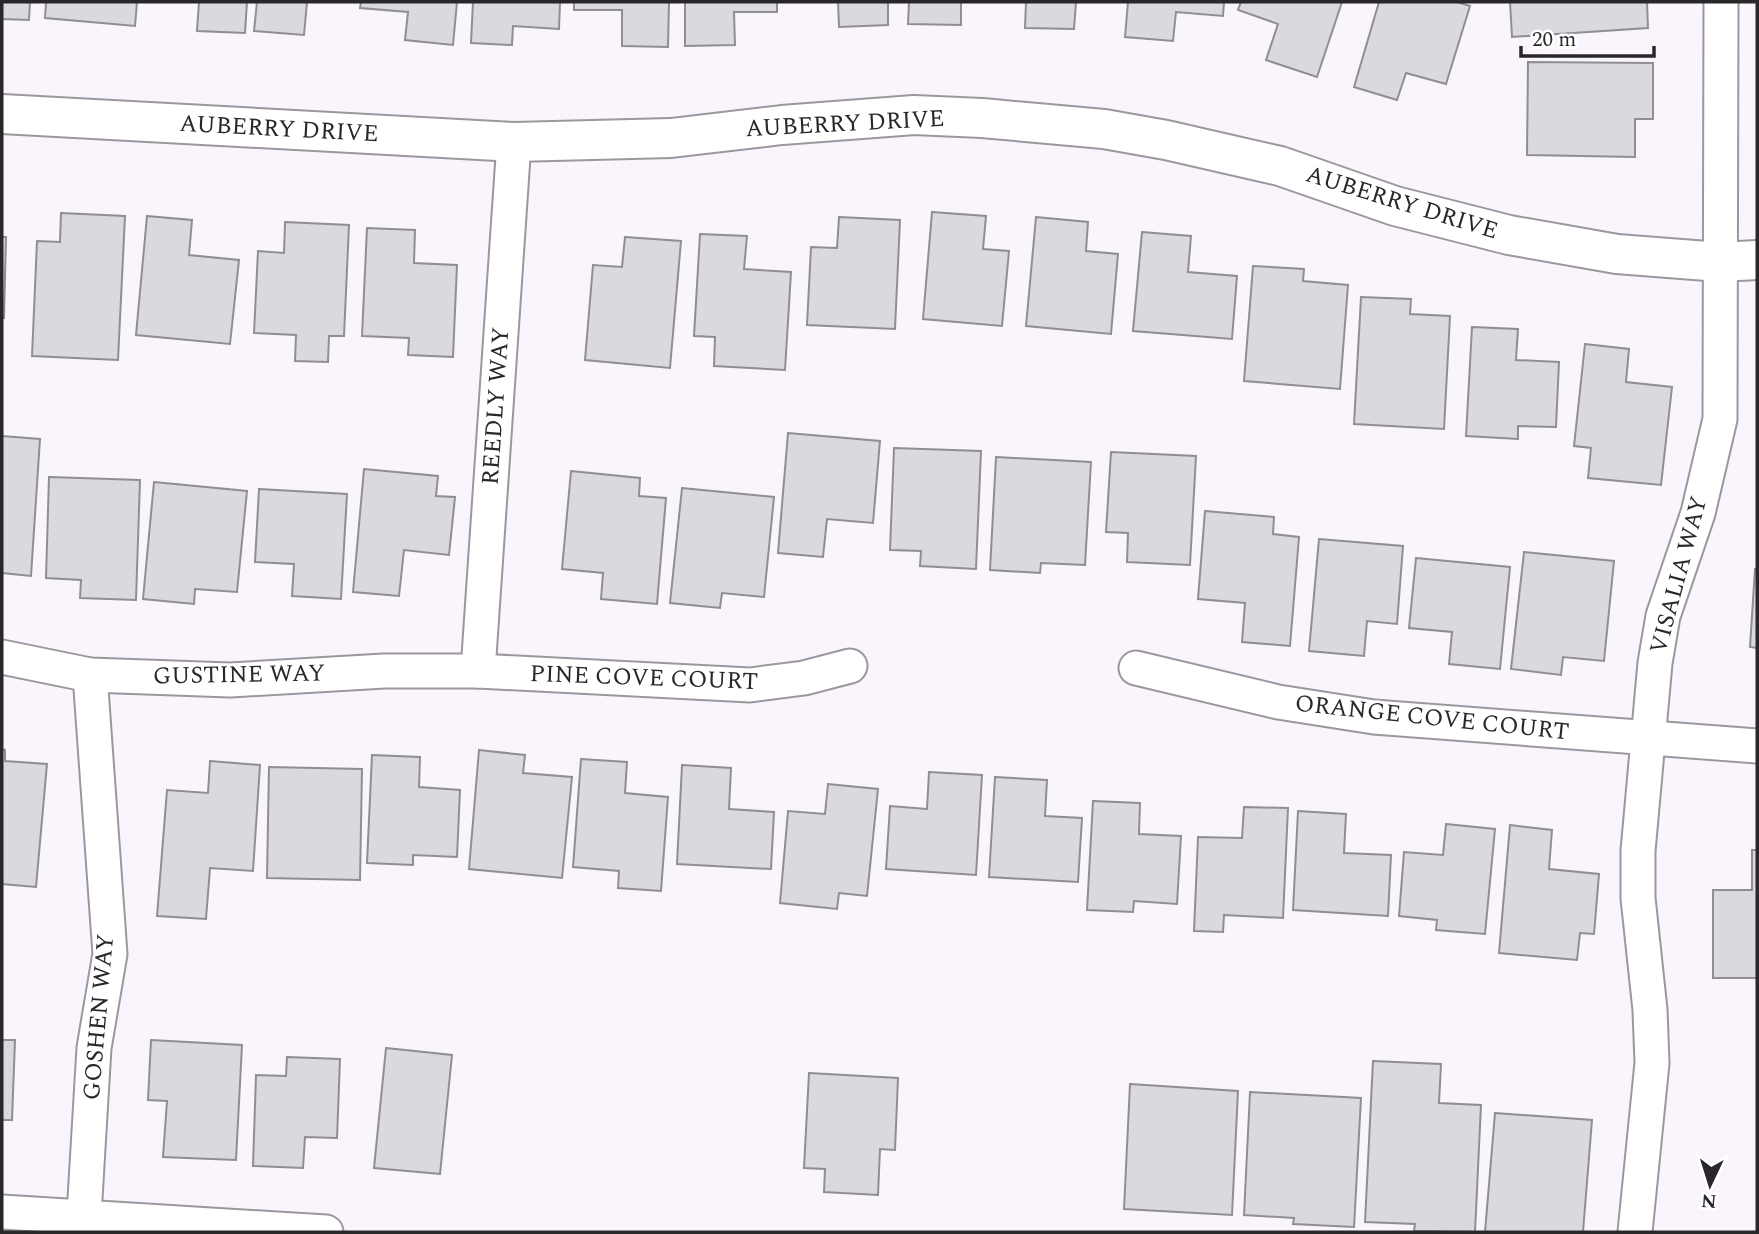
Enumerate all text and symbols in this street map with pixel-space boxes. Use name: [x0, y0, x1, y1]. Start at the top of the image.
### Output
scale bar: [1521, 14, 1654, 58]
text: 20 m: [1532, 24, 1576, 56]
street label: AUBERRY DRIVE: [745, 101, 945, 147]
street label: AUBERRY DRIVE: [179, 106, 379, 152]
street label: AUBERRY DRIVE: [1301, 157, 1503, 249]
street label: REEDLY WAY: [473, 326, 519, 486]
street label: VISALIA WAY: [1641, 492, 1717, 658]
street label: GUSTINE WAY: [153, 655, 325, 695]
street label: PINE COVE COURT: [529, 656, 759, 700]
street label: ORANGE COVE COURT: [1293, 686, 1571, 750]
street label: GOSHEN WAY: [74, 932, 124, 1102]
north arrow: [1675, 1150, 1745, 1220]
text: N: [1700, 1185, 1718, 1215]

